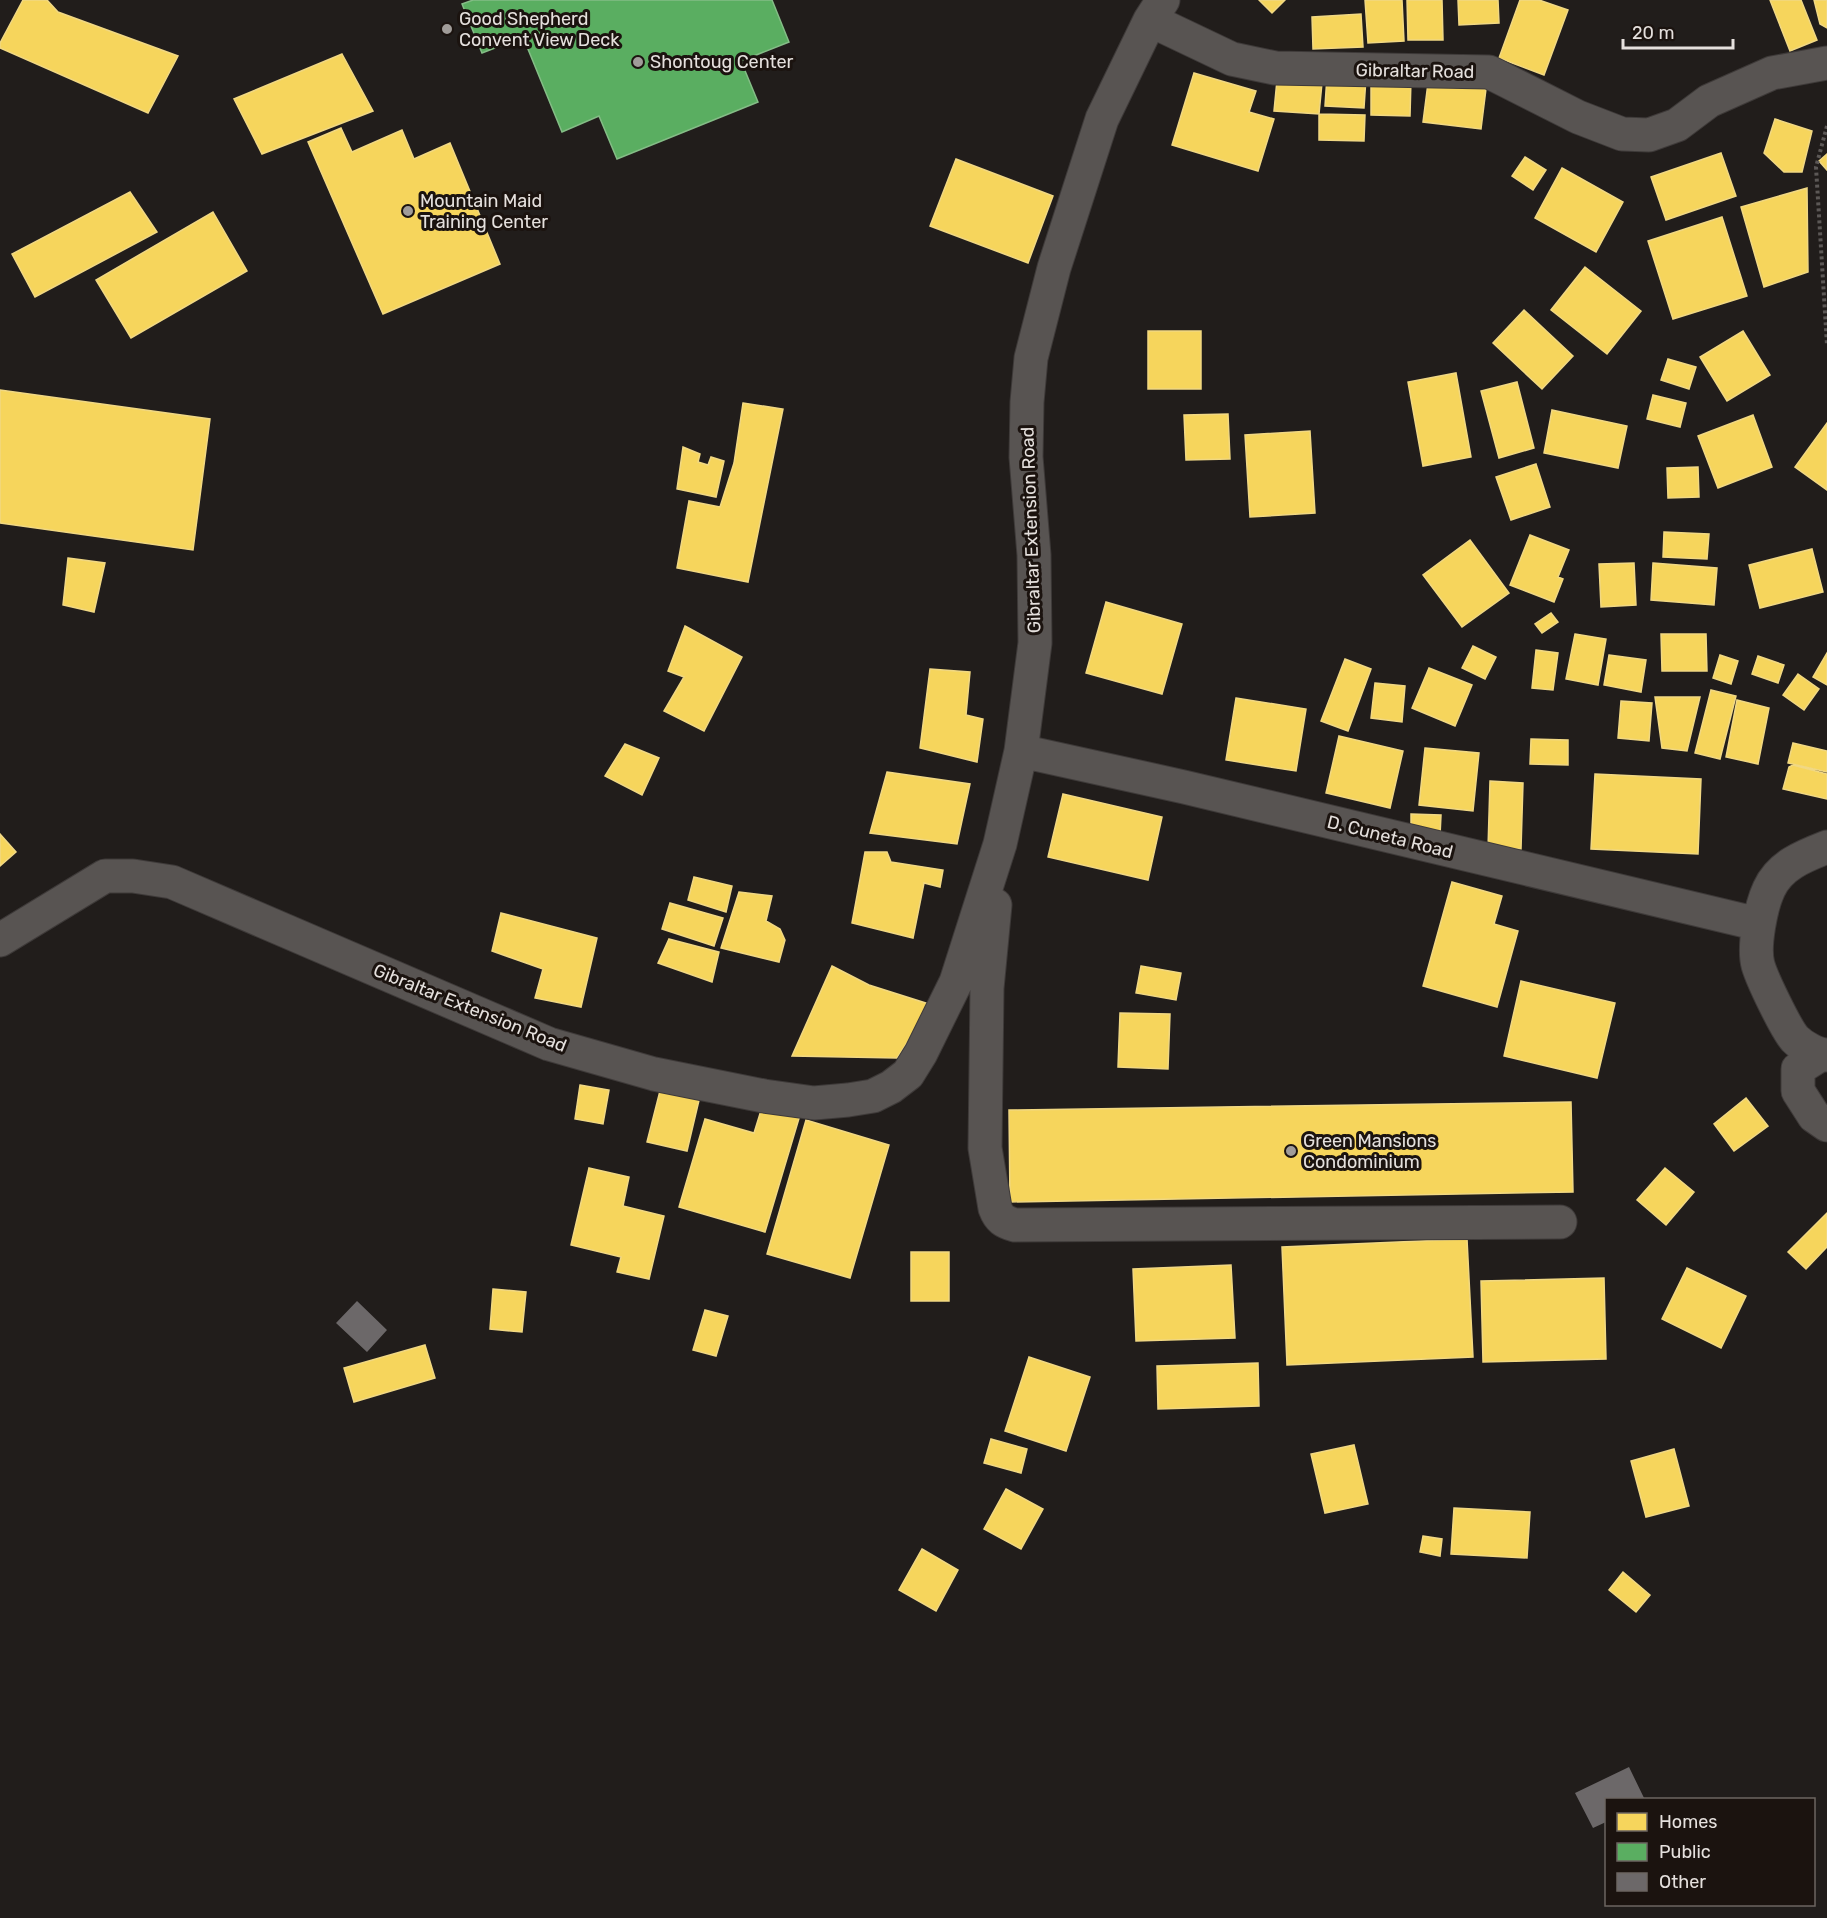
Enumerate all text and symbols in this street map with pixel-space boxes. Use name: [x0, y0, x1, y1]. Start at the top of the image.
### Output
place label: Good Shepherd Convent View Deck: [459, 8, 620, 51]
scale bar: [1623, 12, 1732, 50]
marker: Good Shepherd Convent View Deck: [440, 22, 454, 36]
text: 20 m: [1632, 22, 1674, 44]
place label: Shontoug Center: [650, 51, 794, 73]
marker: Shontoug Center: [631, 55, 645, 69]
street label: Gibraltar Road: [1355, 59, 1475, 83]
place label: Mountain Maid Training Center: [420, 190, 548, 233]
marker: Mountain Maid Training Center: [401, 204, 415, 218]
street label: Gibraltar Extension Road: [1016, 426, 1046, 634]
street label: D. Cuneta Road: [1325, 811, 1455, 863]
street label: Gibraltar Extension Road: [370, 959, 570, 1057]
place label: Green Mansions Condominium: [1303, 1130, 1437, 1173]
marker: Green Mansions Condominium: [1284, 1144, 1298, 1158]
legend: [1605, 1798, 1815, 1906]
text: Homes: [1659, 1811, 1717, 1833]
text: Public: [1659, 1841, 1711, 1863]
text: Other: [1659, 1871, 1706, 1893]

